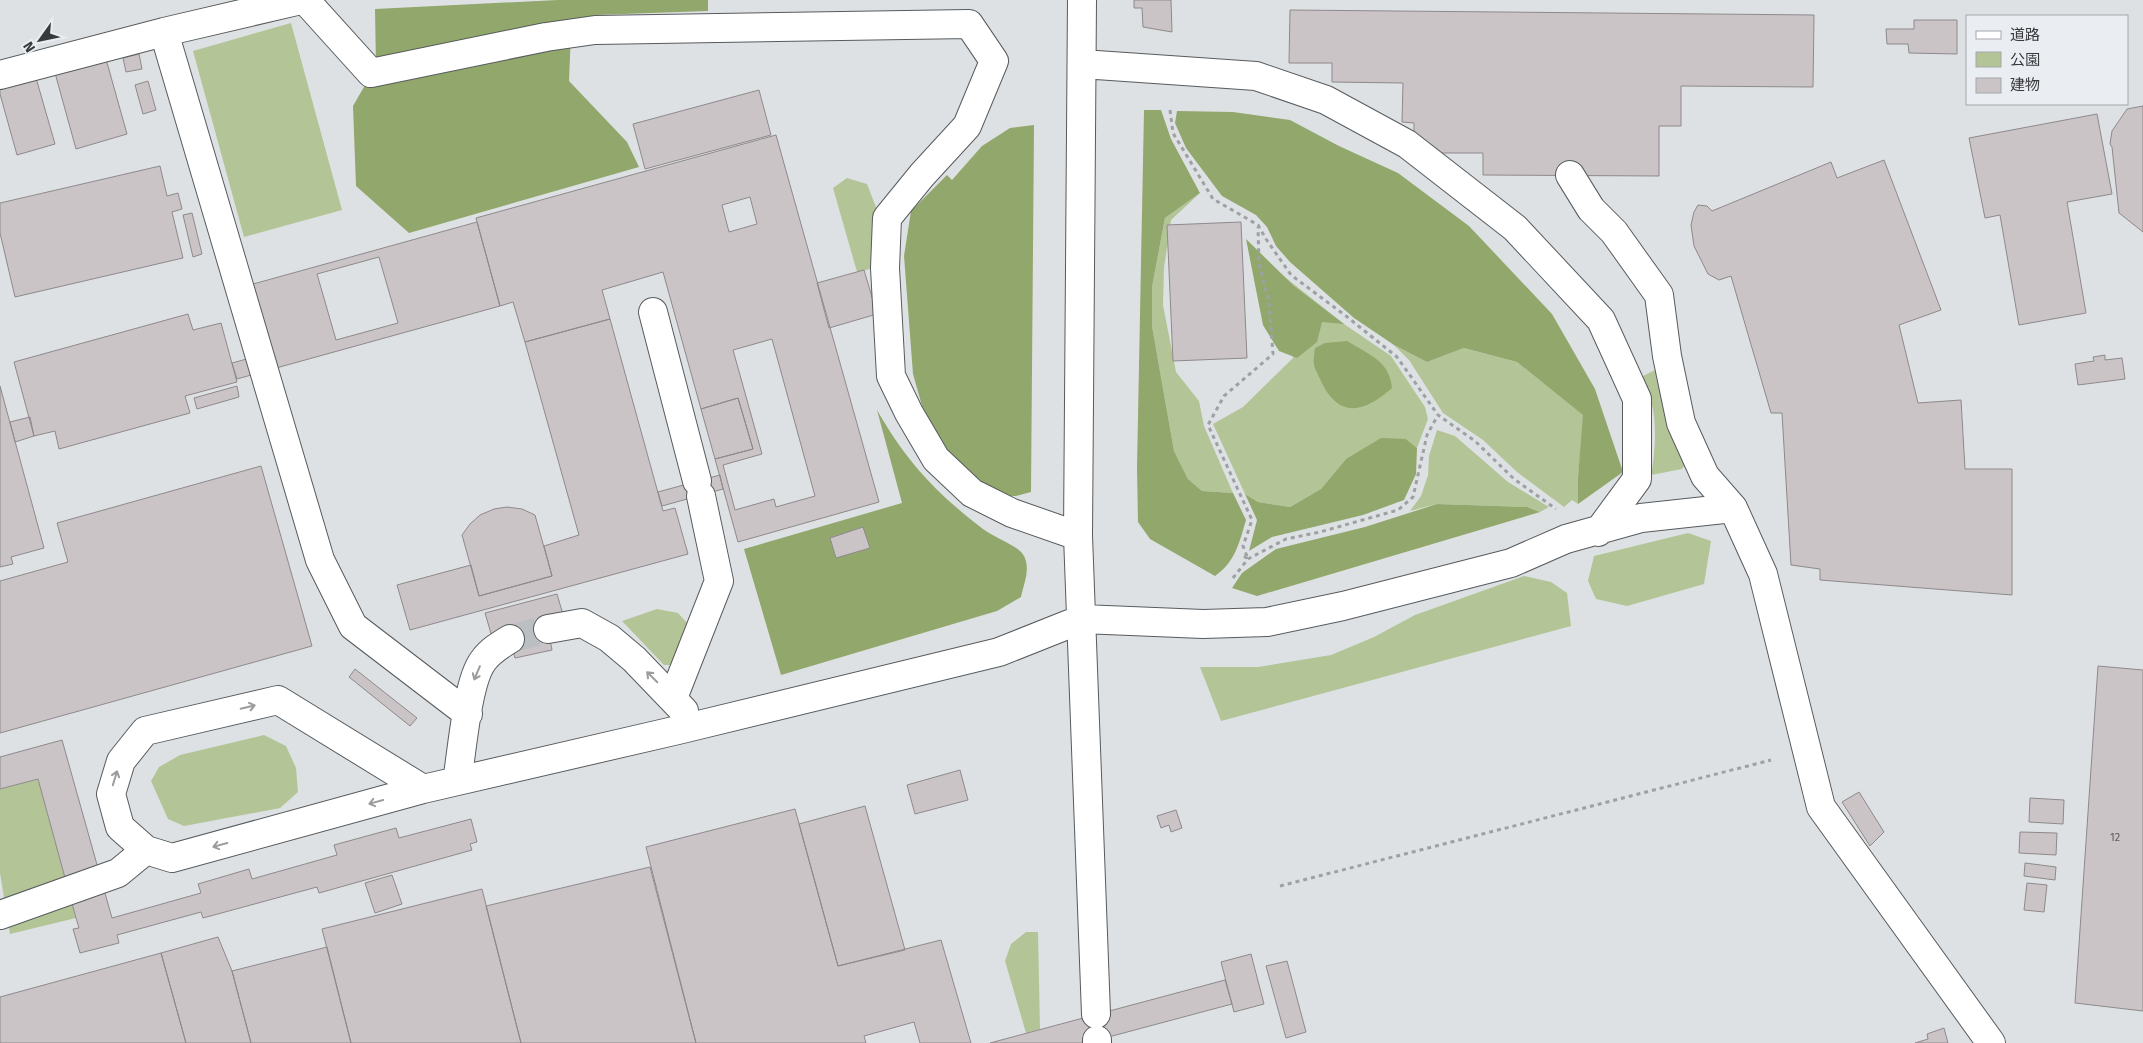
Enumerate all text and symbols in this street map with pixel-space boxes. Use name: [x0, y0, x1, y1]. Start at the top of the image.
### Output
north arrow: [15, 15, 65, 65]
legend: [1966, 15, 2128, 105]
text: 道路: [2010, 26, 2040, 44]
text: N: [20, 38, 39, 55]
text: 公園: [2010, 51, 2040, 69]
text: 建物: [2010, 76, 2040, 94]
one-way arrow: [472, 665, 482, 680]
one-way arrow: [645, 671, 658, 683]
one-way arrow: [240, 702, 256, 711]
one-way arrow: [111, 771, 121, 787]
one-way arrow: [369, 798, 385, 807]
house number: 12: [2110, 831, 2120, 844]
one-way arrow: [212, 841, 228, 850]

